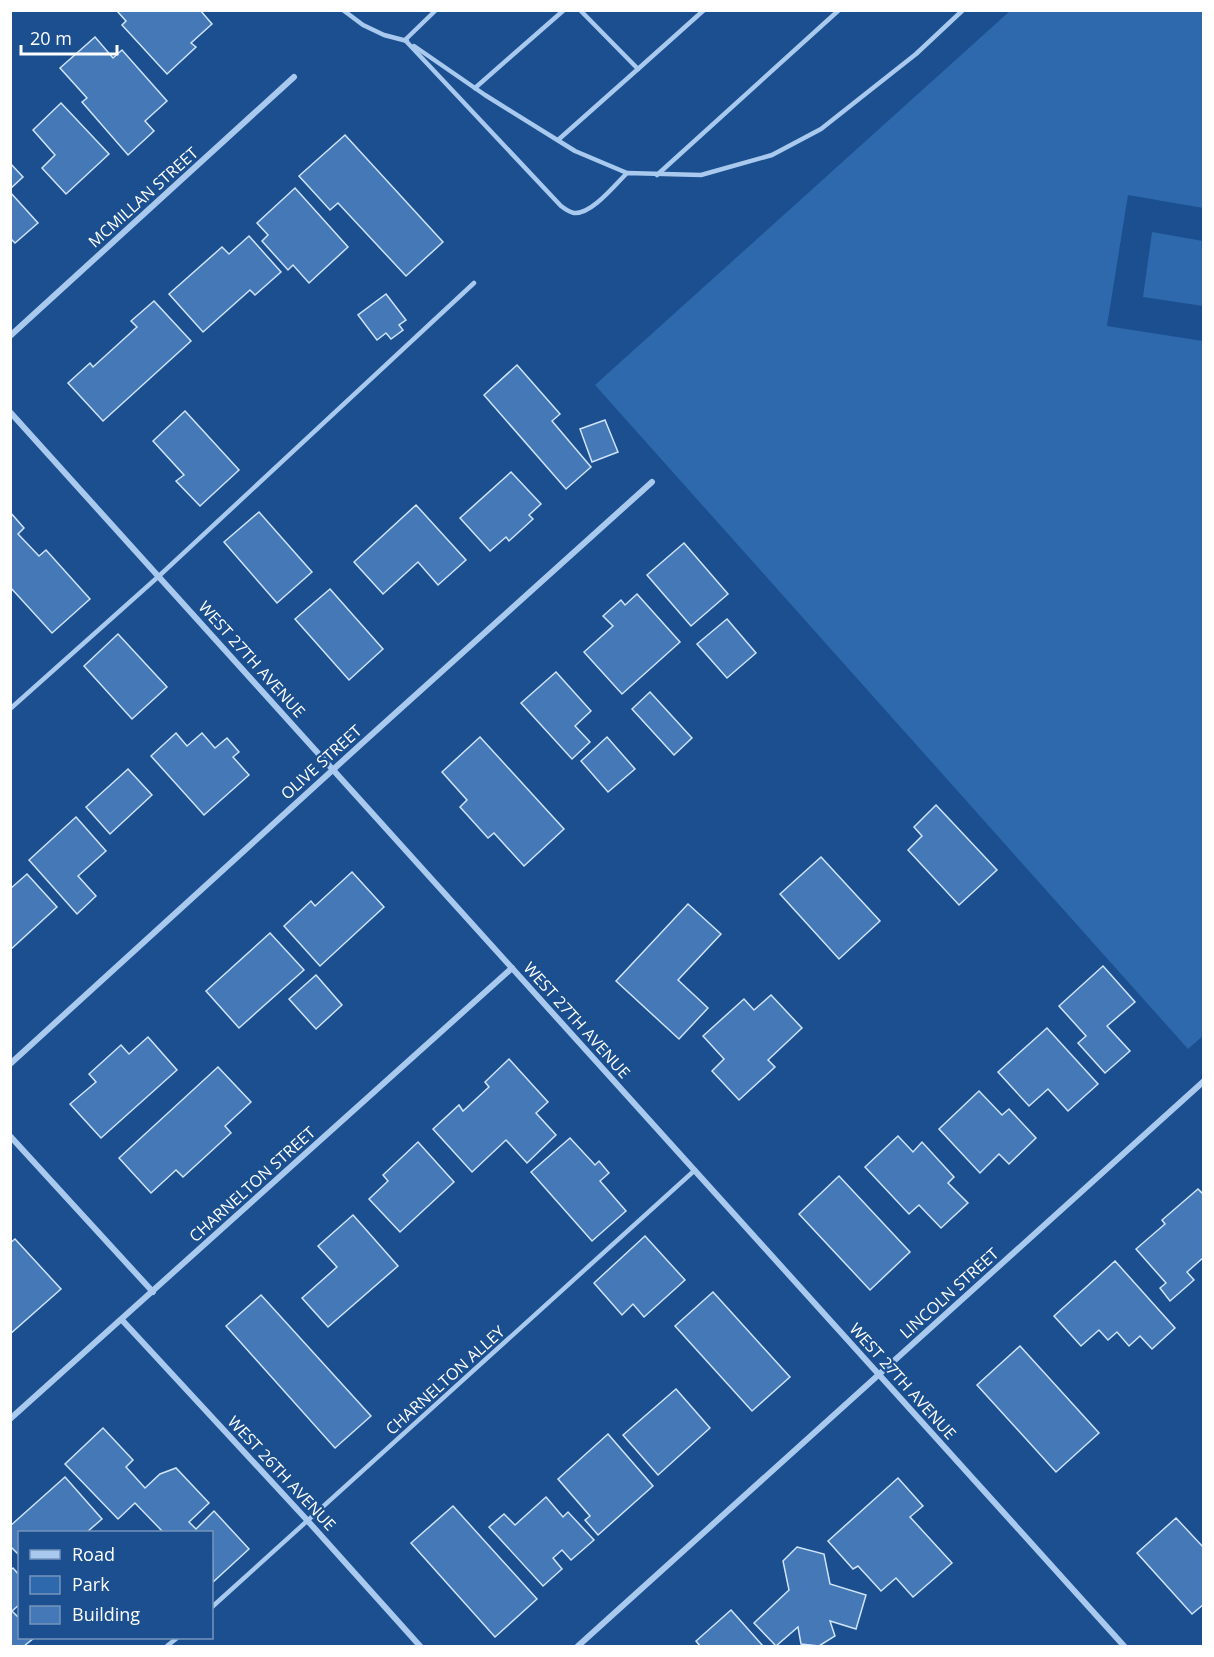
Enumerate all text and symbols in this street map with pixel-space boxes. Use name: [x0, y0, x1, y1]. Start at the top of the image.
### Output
scale bar: [21, 18, 117, 56]
text: 20 m: [30, 26, 72, 50]
street label: MCMILLAN STREET: [83, 142, 203, 252]
street label: WEST 27TH AVENUE: [194, 596, 310, 722]
street label: OLIVE STREET: [276, 720, 366, 804]
street label: WEST 27TH AVENUE: [519, 957, 635, 1083]
street label: CHARNELTON STREET: [184, 1121, 320, 1247]
street label: LINCOLN STREET: [895, 1243, 1003, 1343]
street label: WEST 27TH AVENUE: [845, 1318, 961, 1444]
street label: CHARNELTON ALLEY: [381, 1321, 509, 1439]
street label: WEST 26TH AVENUE: [223, 1411, 341, 1535]
legend: [18, 1531, 213, 1639]
text: Road: [72, 1542, 115, 1566]
text: Park: [72, 1572, 110, 1596]
text: Building: [72, 1602, 140, 1626]

